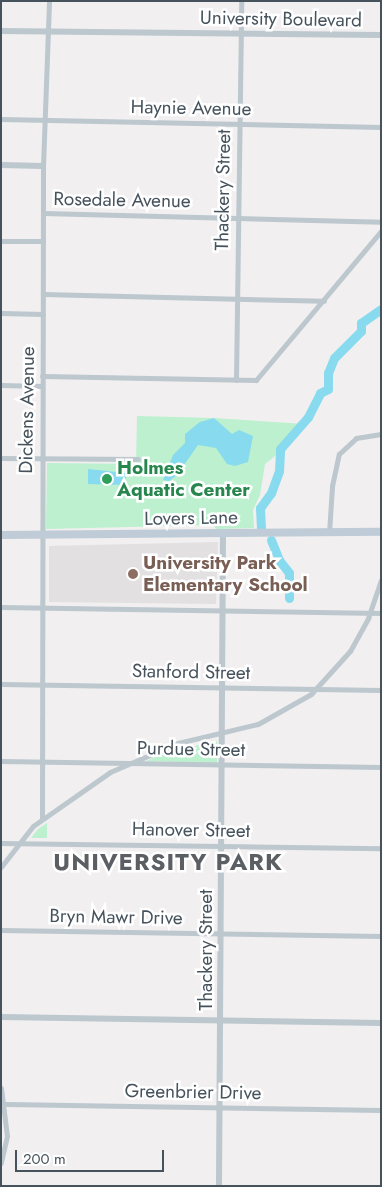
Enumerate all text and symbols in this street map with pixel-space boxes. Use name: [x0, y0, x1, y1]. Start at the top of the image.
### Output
street label: University Boulevard: [200, 6, 362, 32]
street label: Haynie Avenue: [131, 96, 251, 120]
street label: Thackery Street: [211, 129, 235, 251]
street label: Rosedale Avenue: [53, 187, 191, 213]
street label: Dickens Avenue: [14, 346, 40, 474]
place label: Holmes Aquatic Center: [117, 457, 250, 501]
marker: Holmes Aquatic Center: [101, 473, 113, 485]
street label: Lovers Lane: [144, 506, 238, 530]
place label: University Park Elementary School: [143, 552, 308, 596]
marker: University Park Elementary School: [127, 568, 139, 580]
street label: Stanford Street: [132, 660, 250, 684]
street label: Purdue Street: [137, 737, 245, 761]
street label: Hanover Street: [132, 818, 250, 842]
district label: UNIVERSITY PARK: [51, 848, 285, 876]
street label: Thackery Street: [195, 889, 217, 1011]
street label: Bryn Mawr Drive: [49, 904, 183, 930]
street label: Greenbrier Drive: [124, 1079, 262, 1105]
scale bar: [18, 1140, 166, 1172]
text: 200 m: [23, 1148, 66, 1170]

